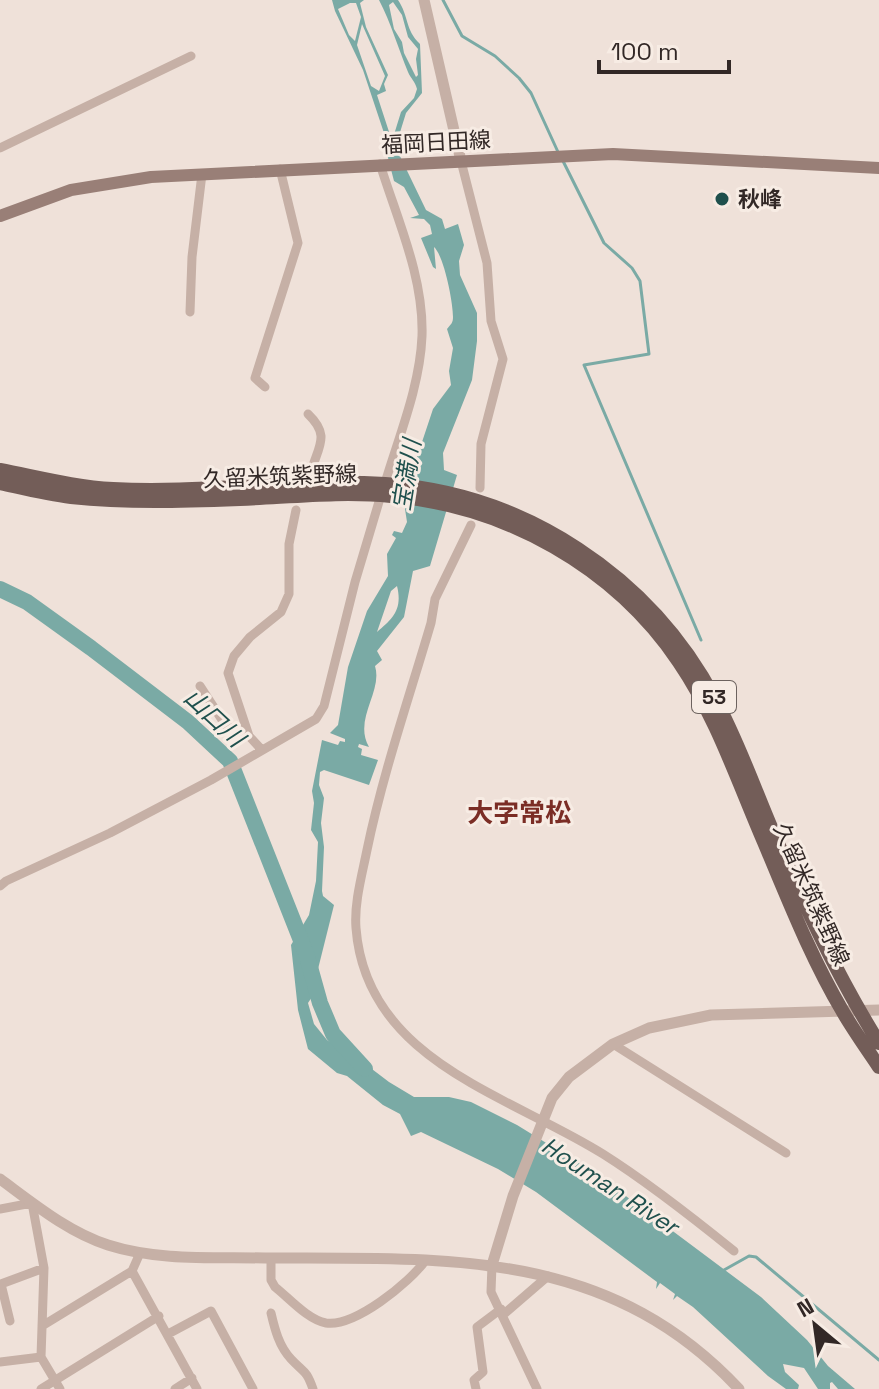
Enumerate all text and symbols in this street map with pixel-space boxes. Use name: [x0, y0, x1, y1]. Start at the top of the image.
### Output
scale bar: [599, 24, 729, 74]
text: 100 m: [611, 36, 679, 67]
street label: 福岡日田線: [380, 125, 492, 159]
place label: 秋峰: [738, 185, 782, 213]
marker: 秋峰: [713, 190, 731, 208]
water label: 宝満川: [386, 434, 428, 513]
street label: 久留米筑紫野線: [203, 459, 357, 493]
road number: 53: [692, 681, 736, 713]
water label: 山口川: [177, 682, 253, 756]
district label: 大字常松: [467, 796, 571, 830]
street label: 久留米筑紫野線: [768, 818, 856, 970]
water label: Houman River: [536, 1130, 687, 1243]
north arrow: [775, 1285, 855, 1365]
text: N: [792, 1292, 819, 1323]

